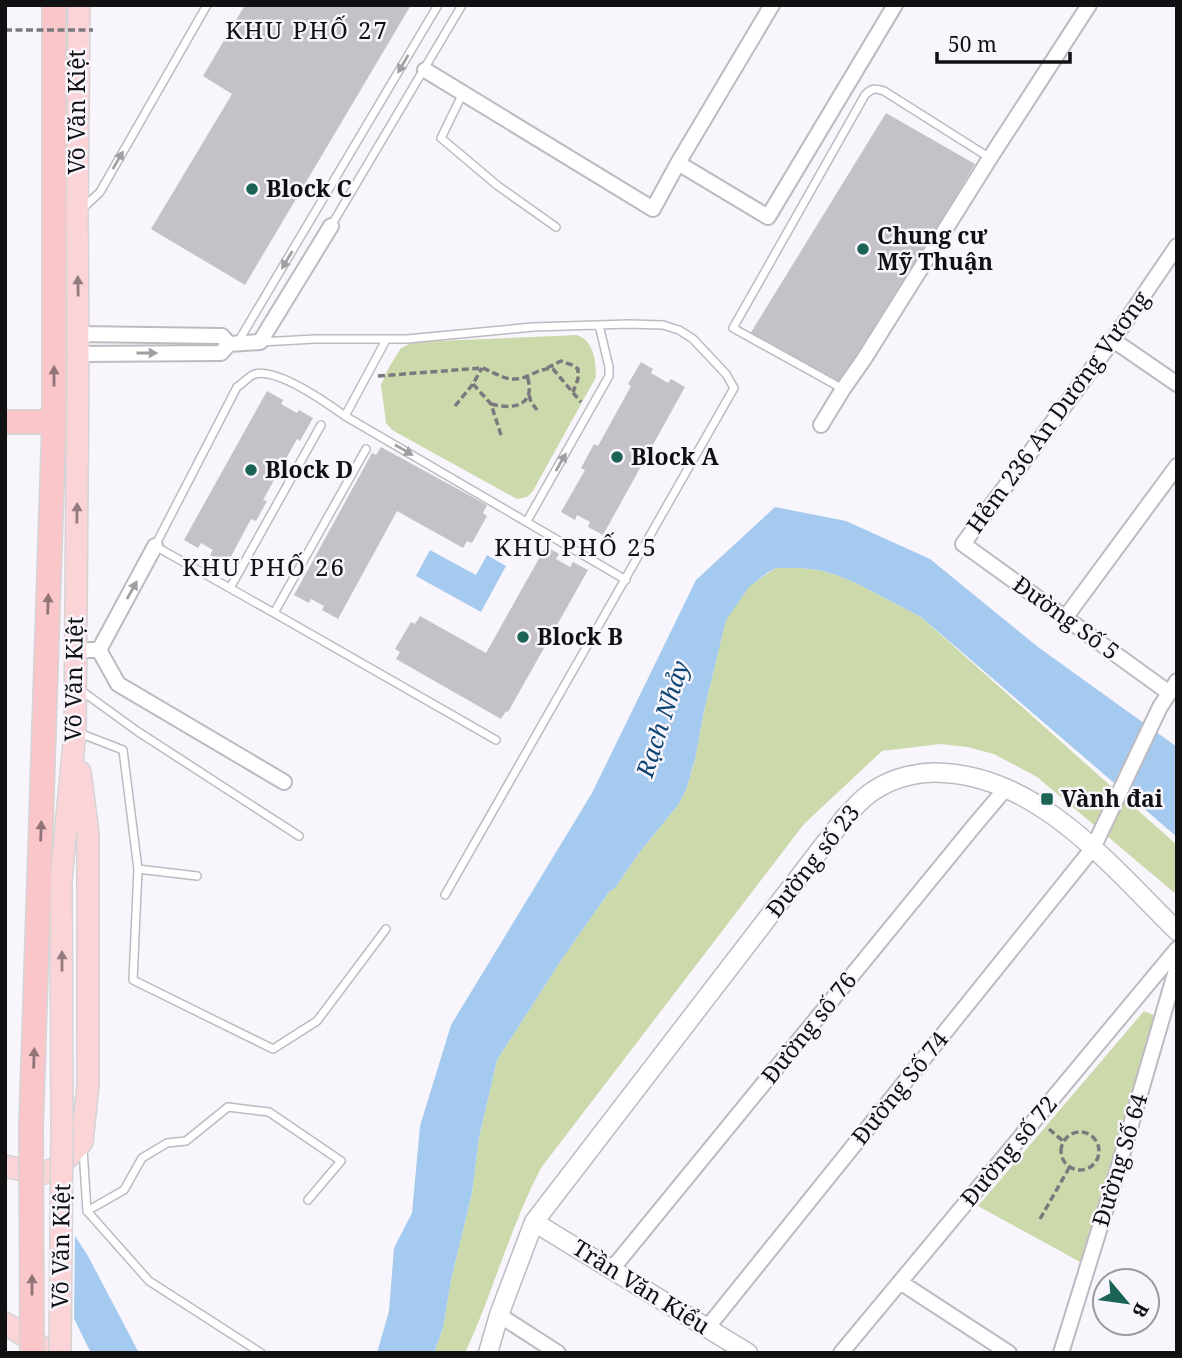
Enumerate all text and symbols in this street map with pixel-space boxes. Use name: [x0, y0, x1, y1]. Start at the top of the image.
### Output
district label: KHU PHỐ 27: [225, 13, 389, 46]
scale bar: [937, 21, 1070, 65]
text: 50 m: [948, 30, 997, 58]
street label: Võ Văn Kiệt: [60, 49, 92, 175]
one-way arrow: [397, 55, 409, 74]
one-way arrow: [112, 151, 124, 170]
place label: Block C: [266, 172, 352, 204]
marker: Block C: [244, 181, 260, 197]
place label: Chung cư Mỹ Thuận: [877, 219, 993, 277]
marker: Chung cư Mỹ Thuận: [855, 241, 871, 257]
one-way arrow: [280, 250, 293, 269]
one-way arrow: [72, 275, 83, 297]
street label: Hẻm 236 An Dương Vương: [958, 283, 1156, 539]
one-way arrow: [136, 348, 158, 359]
one-way arrow: [48, 365, 60, 387]
place label: Block A: [631, 440, 719, 472]
one-way arrow: [395, 444, 414, 456]
marker: Block A: [609, 449, 625, 465]
one-way arrow: [555, 452, 567, 472]
place label: Block D: [265, 453, 353, 485]
marker: Block D: [243, 462, 259, 478]
one-way arrow: [71, 502, 83, 524]
district label: KHU PHỐ 25: [494, 530, 658, 563]
district label: KHU PHỐ 26: [182, 550, 346, 583]
street label: Đường Số 5: [1007, 568, 1126, 667]
one-way arrow: [126, 580, 138, 600]
one-way arrow: [43, 592, 54, 614]
street label: Võ Văn Kiệt: [56, 616, 90, 742]
place label: Block B: [537, 620, 623, 652]
marker: Block B: [515, 629, 531, 645]
water label: Rạch Nhảy: [627, 656, 696, 782]
place label: Vành đai: [1061, 782, 1163, 814]
marker: Vành đai: [1039, 791, 1055, 807]
street label: Đường số 23: [758, 797, 866, 924]
one-way arrow: [35, 820, 46, 842]
one-way arrow: [56, 949, 68, 971]
street label: Đường số 76: [753, 965, 863, 1090]
street label: Đường Số 74: [844, 1024, 955, 1151]
one-way arrow: [28, 1047, 39, 1069]
street label: Đường số 72: [953, 1088, 1064, 1212]
street label: Đường Số 64: [1084, 1089, 1154, 1230]
street label: Võ Văn Kiệt: [43, 1183, 77, 1309]
street label: Trần Văn Kiểu: [567, 1231, 717, 1341]
north arrow: [1091, 1267, 1161, 1337]
one-way arrow: [26, 1273, 38, 1295]
text: B: [1126, 1298, 1155, 1322]

